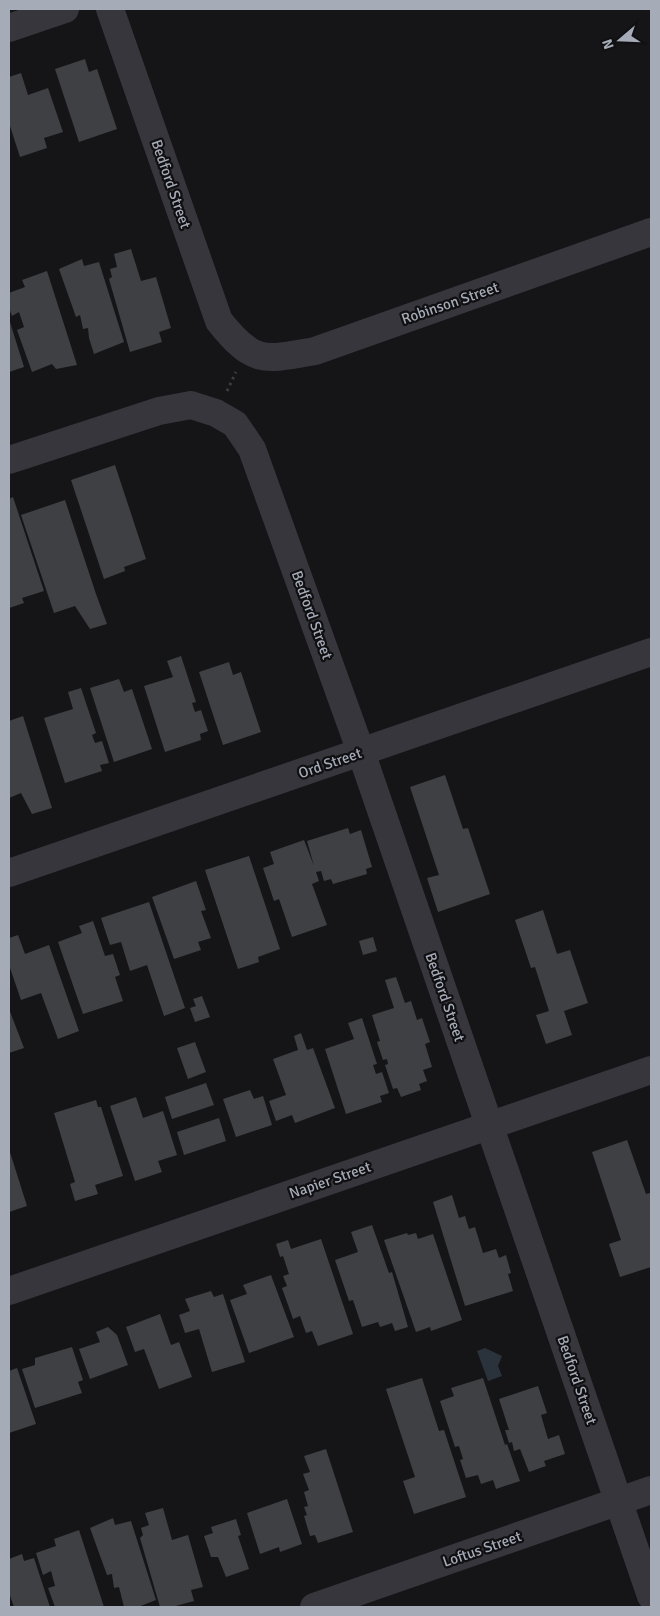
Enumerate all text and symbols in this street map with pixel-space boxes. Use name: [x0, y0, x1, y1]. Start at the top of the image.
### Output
north arrow: [595, 15, 645, 65]
text: N: [599, 37, 618, 51]
street label: Bedford Street: [147, 137, 195, 231]
street label: Robinson Street: [399, 278, 501, 328]
street label: Bedford Street: [288, 568, 336, 662]
street label: Ord Street: [296, 744, 364, 782]
street label: Bedford Street: [421, 950, 469, 1044]
street label: Napier Street: [287, 1158, 373, 1202]
street label: Bedford Street: [553, 1333, 601, 1427]
street label: Loftus Street: [440, 1527, 524, 1571]

